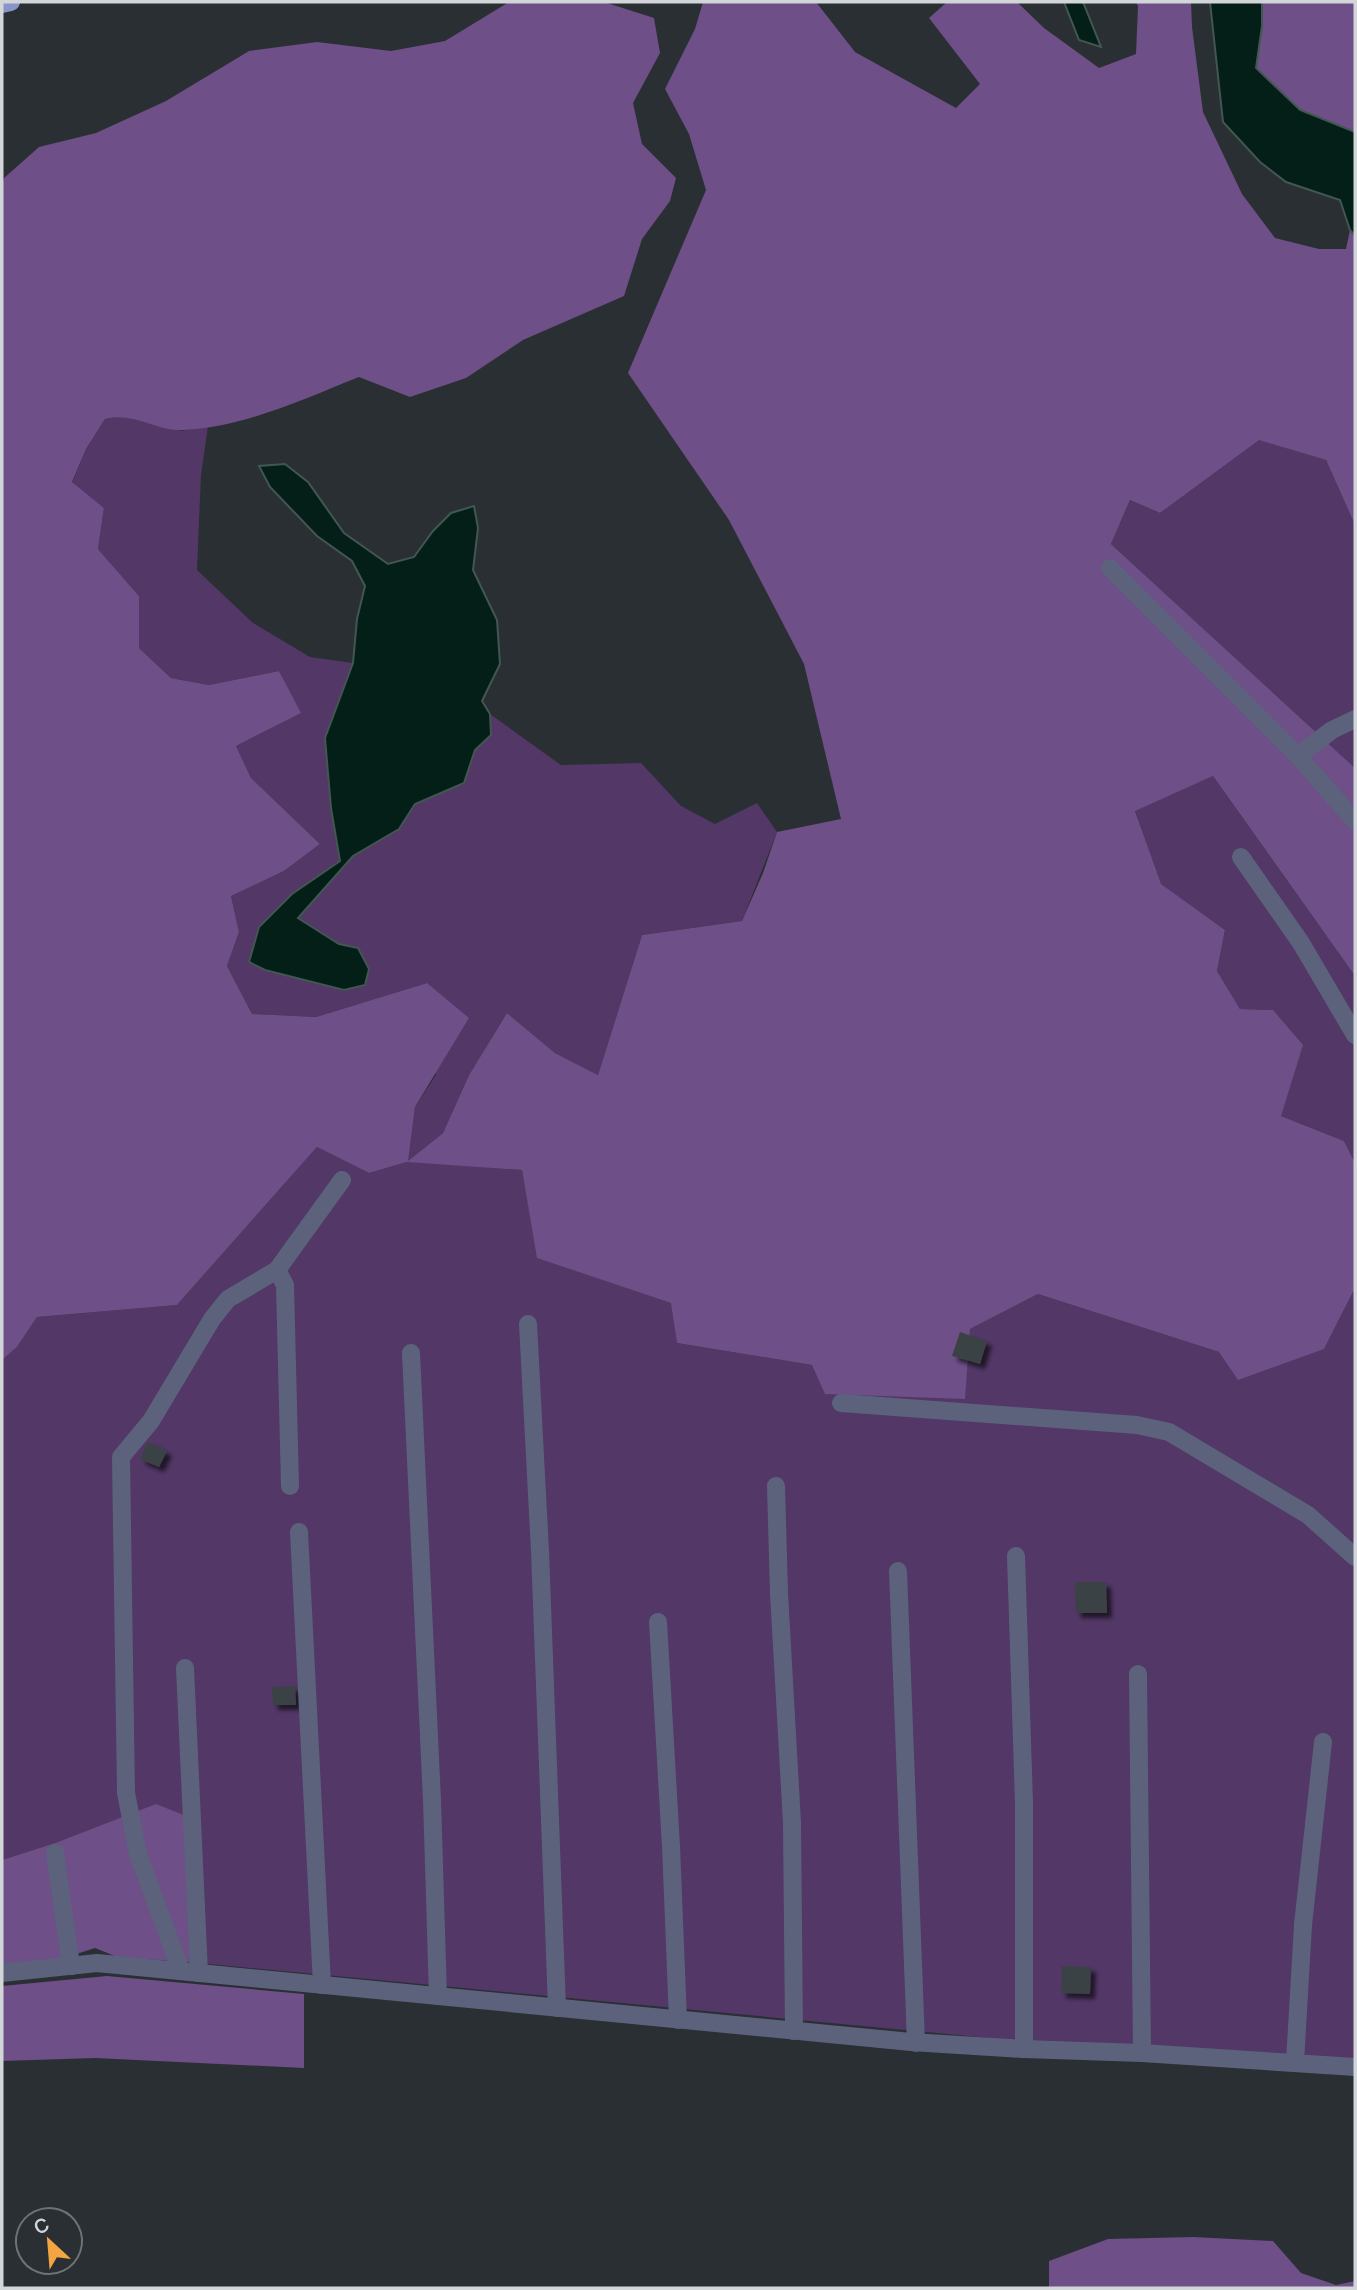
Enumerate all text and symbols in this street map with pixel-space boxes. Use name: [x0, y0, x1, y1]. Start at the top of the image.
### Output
north arrow: [14, 2206, 84, 2276]
text: С: [30, 2211, 54, 2240]

